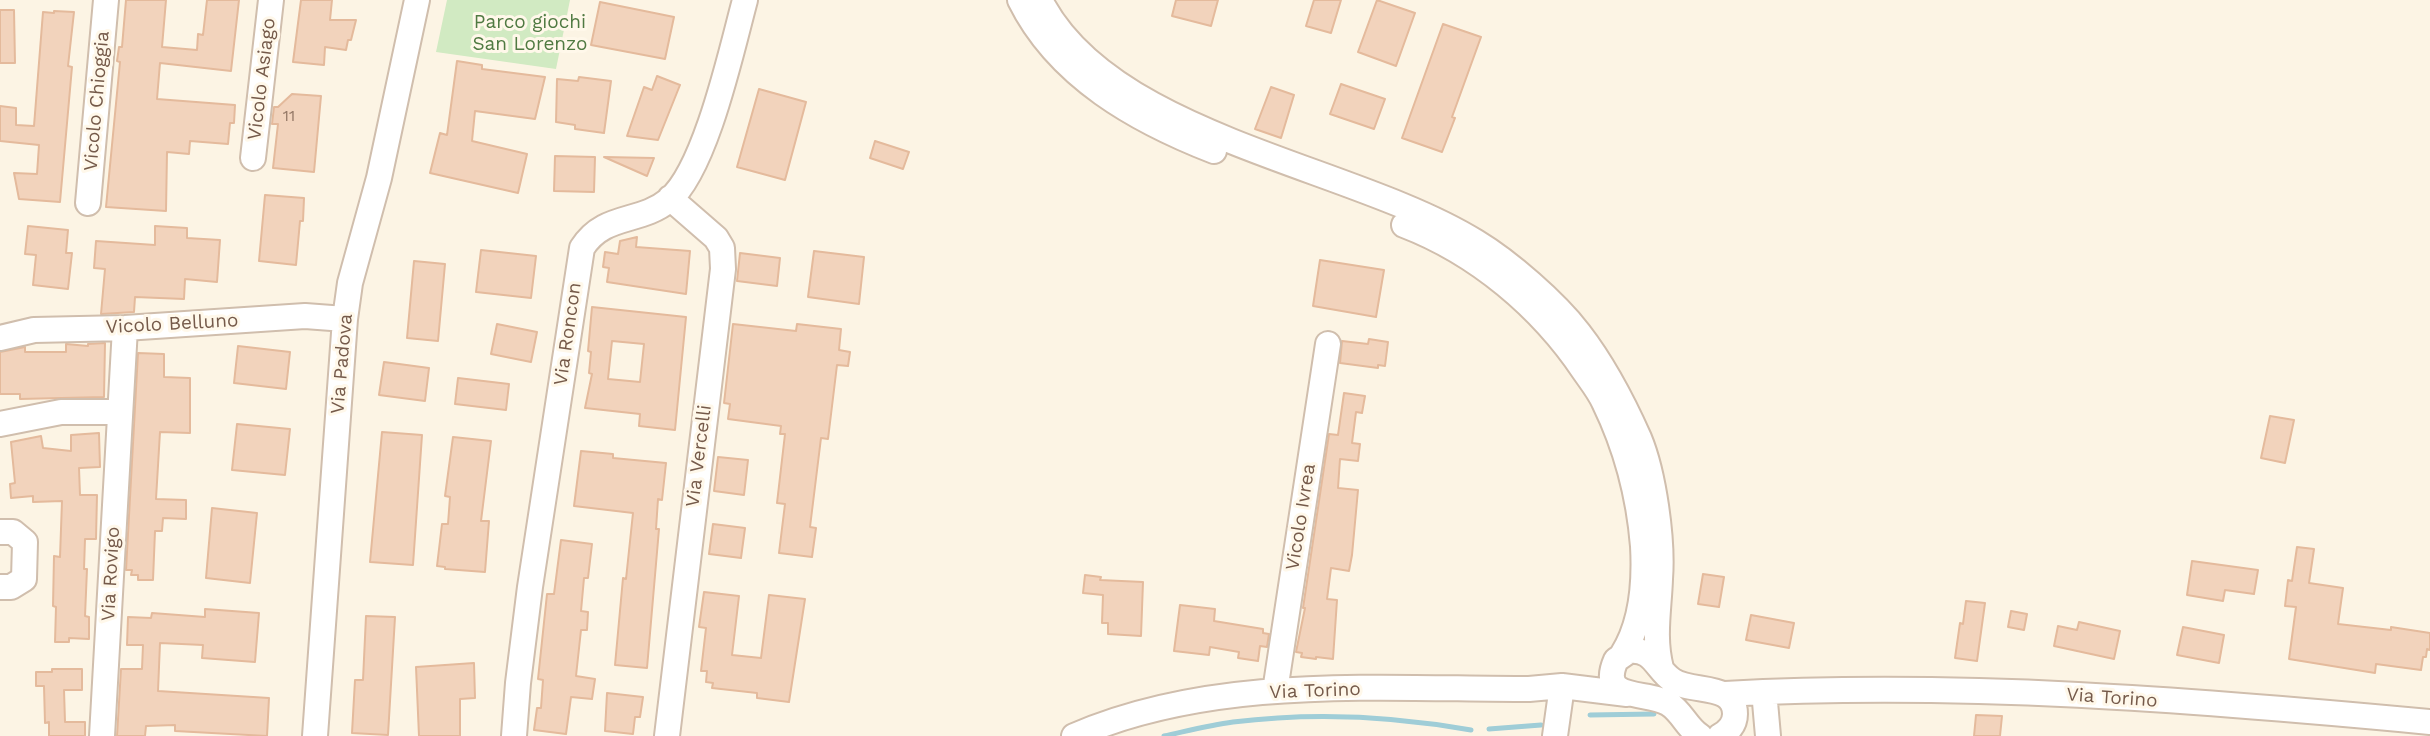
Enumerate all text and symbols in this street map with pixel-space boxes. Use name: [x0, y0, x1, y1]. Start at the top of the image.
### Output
park label: Parco giochi San Lorenzo: [472, 11, 588, 55]
street label: Vicolo Asiago: [243, 17, 281, 141]
street label: Vicolo Chioggia: [80, 30, 114, 172]
house number: 11: [283, 106, 295, 126]
street label: Via Roncon: [549, 281, 587, 387]
street label: Vicolo Belluno: [105, 309, 239, 339]
street label: Via Padova: [326, 313, 358, 415]
street label: Via Vercelli: [681, 404, 717, 508]
street label: Vicolo Ivrea: [1281, 462, 1321, 572]
street label: Via Rovigo: [97, 526, 125, 622]
street label: Via Torino: [1269, 678, 1361, 704]
street label: Via Torino: [2066, 683, 2158, 713]

